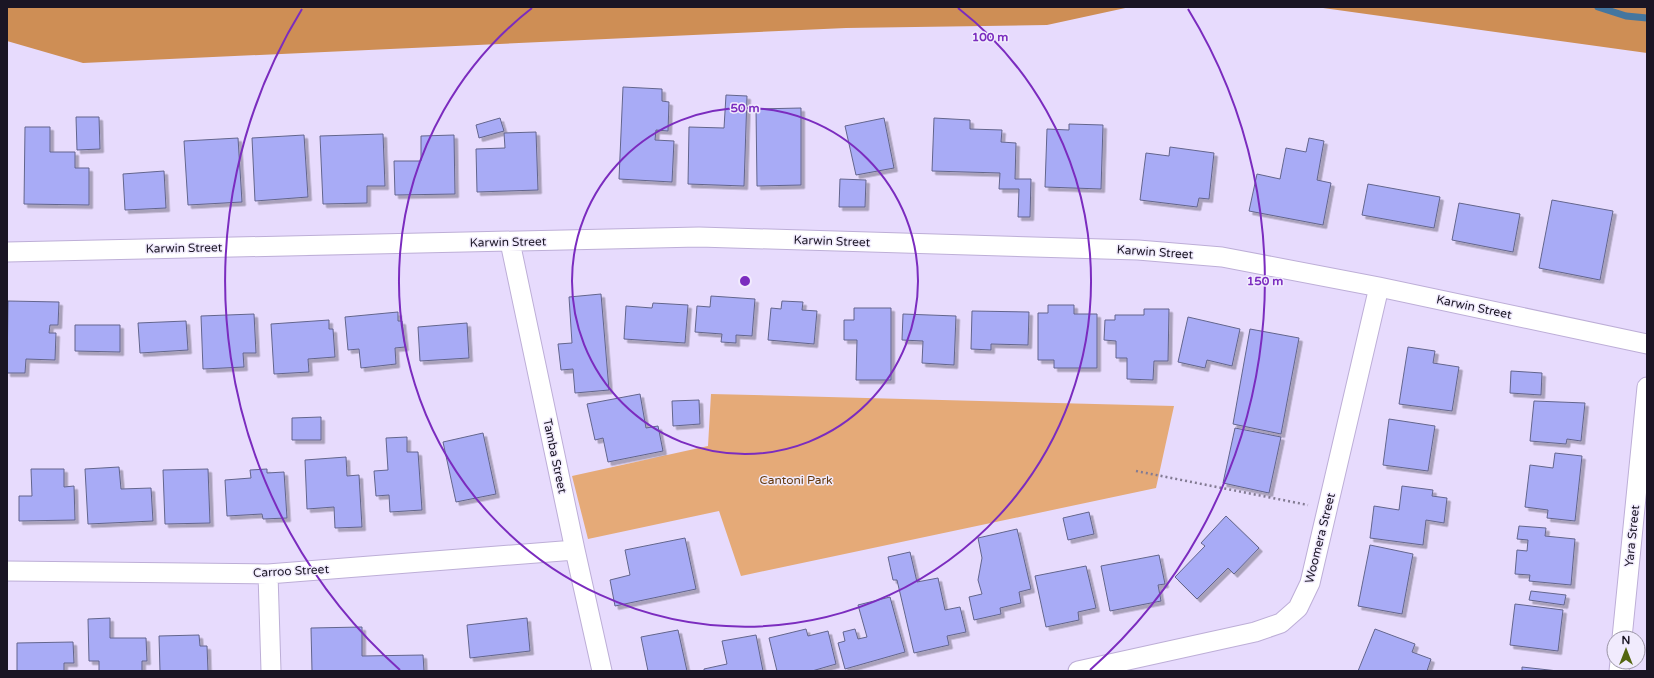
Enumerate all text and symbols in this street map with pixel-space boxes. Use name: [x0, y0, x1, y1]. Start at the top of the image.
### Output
text: 100 m: [972, 30, 1008, 44]
text: 50 m: [730, 101, 760, 115]
street label: Karwin Street: [793, 233, 871, 249]
street label: Karwin Street: [470, 234, 547, 250]
street label: Karwin Street: [146, 240, 223, 256]
street label: Karwin Street: [1116, 242, 1194, 262]
centre of rings: [738, 274, 752, 288]
text: 150 m: [1247, 274, 1283, 288]
street label: Karwin Street: [1435, 292, 1513, 322]
street label: Tamba Street: [540, 417, 570, 495]
park label: Cantoni Park: [759, 473, 833, 487]
street label: Woomera Street: [1302, 491, 1338, 585]
street label: Yara Street: [1622, 504, 1642, 568]
street label: Carroo Street: [253, 562, 330, 580]
north arrow: [1606, 630, 1646, 670]
text: N: [1622, 634, 1630, 647]

